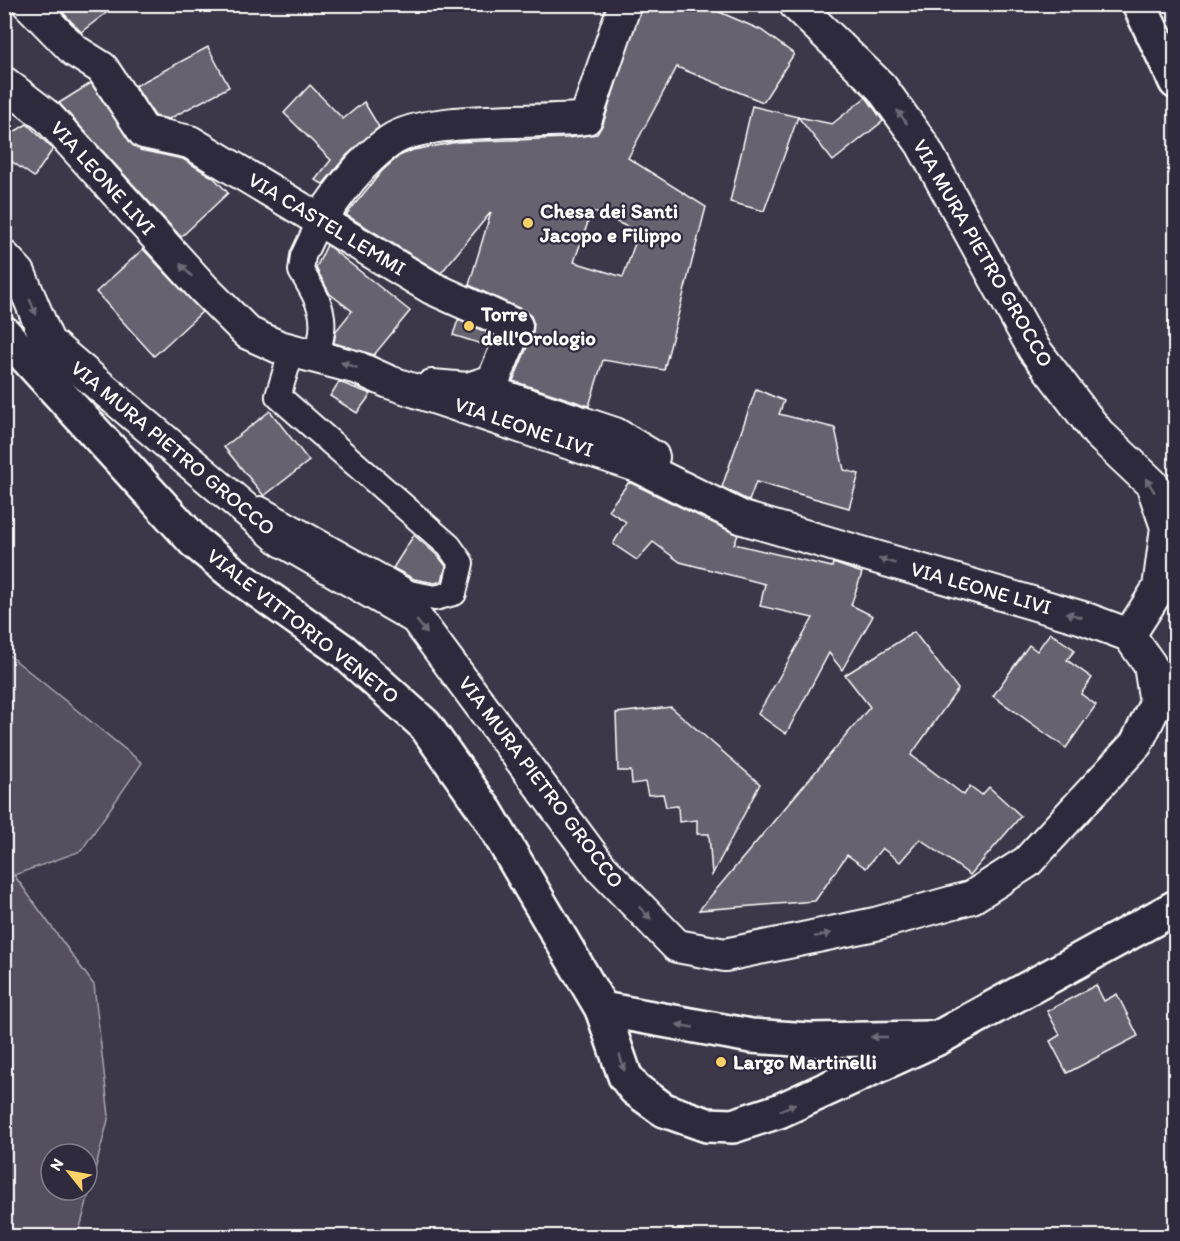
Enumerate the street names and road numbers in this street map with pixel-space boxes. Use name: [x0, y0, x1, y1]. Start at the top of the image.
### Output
street label: VIA LEONE LIVI: [46, 115, 161, 240]
street label: VIA MURA PIETRO GROCCO: [908, 134, 1059, 371]
street label: VIA CASTEL LEMMI: [244, 167, 411, 281]
street label: VIA MURA PIETRO GROCCO: [66, 355, 281, 540]
street label: VIA LEONE LIVI: [451, 391, 597, 462]
street label: VIALE VITTORIO VENETO: [202, 543, 404, 708]
street label: VIA LEONE LIVI: [908, 556, 1054, 620]
street label: VIA MURA PIETRO GROCCO: [454, 671, 629, 893]

